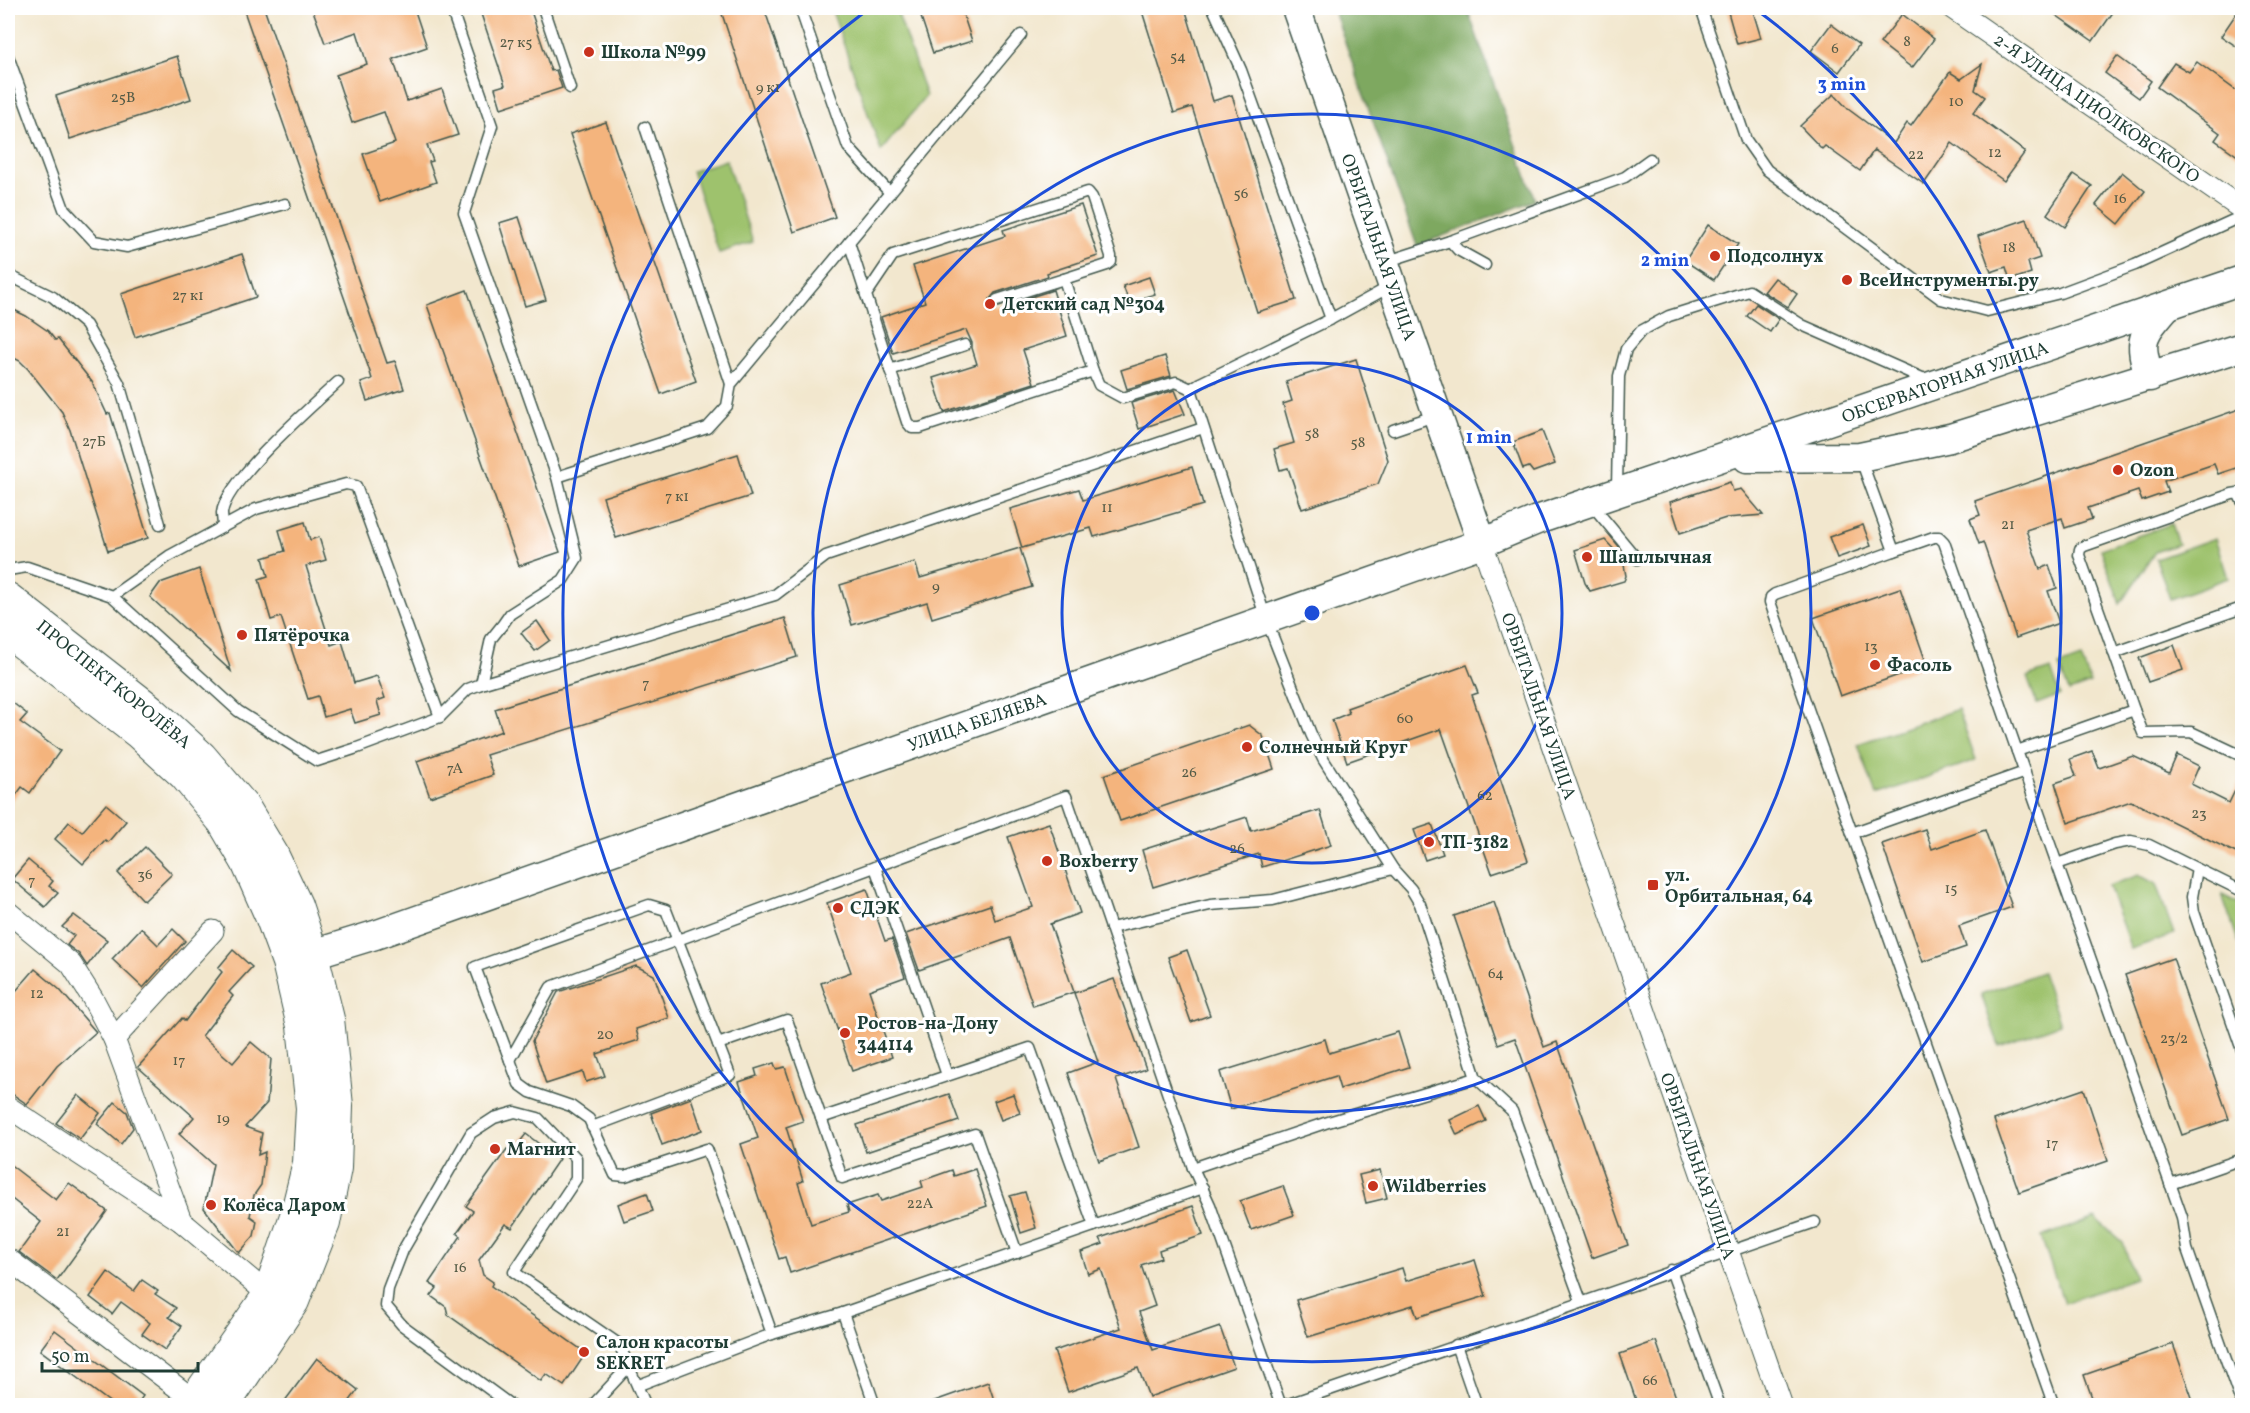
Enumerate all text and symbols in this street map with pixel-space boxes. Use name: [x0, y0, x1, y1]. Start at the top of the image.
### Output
street label: 2-Я УЛИЦА ЦИОЛКОВСКОГО: [1988, 28, 2204, 190]
house number: 8: [1903, 32, 1911, 53]
house number: 27 к5: [499, 33, 533, 54]
house number: 6: [1831, 39, 1839, 60]
place label: Школа №99: [601, 41, 706, 66]
marker: Школа №99: [582, 45, 596, 59]
house number: 54: [1170, 47, 1186, 68]
text: 3 min: [1818, 73, 1866, 98]
house number: 9 к1: [756, 78, 780, 99]
house number: 25В: [111, 88, 135, 109]
house number: 10: [1949, 92, 1963, 113]
house number: 12: [1988, 143, 2002, 164]
house number: 22: [1908, 145, 1924, 166]
street label: ОРБИТАЛЬНАЯ УЛИЦА: [1334, 151, 1421, 345]
house number: 56: [1234, 184, 1248, 205]
house number: 16: [2113, 189, 2127, 210]
house number: 18: [2002, 238, 2016, 259]
place label: Подсолнух: [1727, 245, 1823, 270]
text: 2 min: [1641, 249, 1689, 274]
marker: Подсолнух: [1708, 249, 1722, 263]
place label: ВсеИнструменты.ру: [1859, 269, 2039, 294]
marker: ВсеИнструменты.ру: [1840, 273, 1854, 287]
house number: 27 к1: [172, 286, 204, 307]
place label: Детский сад №304: [1002, 293, 1165, 318]
marker: Детский сад №304: [983, 297, 997, 311]
street label: ОБСЕРВАТОРНАЯ УЛИЦА: [1839, 336, 2052, 431]
house number: 58: [1305, 424, 1319, 445]
text: 1 min: [1466, 426, 1512, 451]
house number: 27Б: [82, 432, 106, 453]
house number: 58: [1351, 433, 1365, 454]
place label: Ozon: [2130, 459, 2175, 484]
marker: Ozon: [2111, 463, 2125, 477]
house number: 7 к1: [665, 487, 689, 508]
house number: 11: [1101, 498, 1113, 519]
house number: 21: [2001, 515, 2015, 536]
place label: Шашлычная: [1599, 546, 1712, 571]
marker: Шашлычная: [1580, 550, 1594, 564]
house number: 9: [932, 577, 940, 598]
centre of rings: [1302, 603, 1322, 623]
street label: ОРБИТАЛЬНАЯ УЛИЦА: [1494, 610, 1581, 804]
street label: ПРОСПЕКТ КОРОЛЁВА: [30, 615, 196, 756]
place label: Пятёрочка: [254, 624, 350, 649]
marker: Пятёрочка: [235, 628, 249, 642]
house number: 13: [1864, 637, 1878, 658]
place label: Фасоль: [1887, 654, 1952, 679]
marker: Фасоль: [1868, 658, 1882, 672]
house number: 7: [642, 674, 650, 695]
street label: УЛИЦА БЕЛЯЕВА: [905, 688, 1051, 759]
house number: 60: [1397, 709, 1413, 730]
place label: Солнечный Круг: [1259, 736, 1408, 761]
marker: Солнечный Круг: [1240, 740, 1254, 754]
house number: 7А: [447, 759, 464, 780]
house number: 26: [1181, 763, 1197, 784]
house number: 62: [1477, 786, 1493, 807]
house number: 23: [2191, 804, 2207, 825]
place label: ТП-3182: [1441, 831, 1509, 856]
marker: ТП-3182: [1422, 835, 1436, 849]
house number: 26: [1229, 839, 1245, 860]
place label: Boxberry: [1059, 850, 1138, 875]
marker: Boxberry: [1040, 854, 1054, 868]
place label: ул. Орбитальная, 64: [1665, 864, 1813, 910]
house number: 36: [137, 865, 153, 886]
house number: 7: [28, 871, 36, 892]
marker: ул. Орбитальная, 64: [1646, 878, 1660, 892]
house number: 15: [1944, 879, 1958, 900]
place label: СДЭК: [850, 897, 900, 922]
marker: СДЭК: [831, 901, 845, 915]
house number: 64: [1488, 964, 1504, 985]
house number: 12: [30, 984, 44, 1005]
place label: Ростов-на-Дону 344114: [857, 1012, 998, 1058]
house number: 20: [597, 1025, 613, 1046]
marker: Ростов-на-Дону 344114: [838, 1026, 852, 1040]
house number: 23/2: [2160, 1029, 2188, 1050]
house number: 17: [172, 1051, 186, 1072]
street label: ОРБИТАЛЬНАЯ УЛИЦА: [1653, 1070, 1740, 1264]
house number: 19: [216, 1109, 230, 1130]
house number: 17: [2045, 1134, 2059, 1155]
place label: Магнит: [507, 1138, 576, 1163]
marker: Магнит: [488, 1142, 502, 1156]
place label: Wildberries: [1385, 1175, 1486, 1200]
marker: Wildberries: [1366, 1179, 1380, 1193]
place label: Колёса Даром: [223, 1194, 346, 1219]
house number: 22А: [907, 1194, 934, 1215]
marker: Колёса Даром: [204, 1198, 218, 1212]
house number: 21: [56, 1222, 70, 1243]
house number: 16: [453, 1258, 467, 1279]
place label: Салон красоты SEKRET: [596, 1331, 729, 1377]
scale bar: [42, 1335, 198, 1373]
text: 50 m: [51, 1345, 90, 1370]
marker: Салон красоты SEKRET: [577, 1345, 591, 1359]
house number: 66: [1642, 1371, 1658, 1392]

